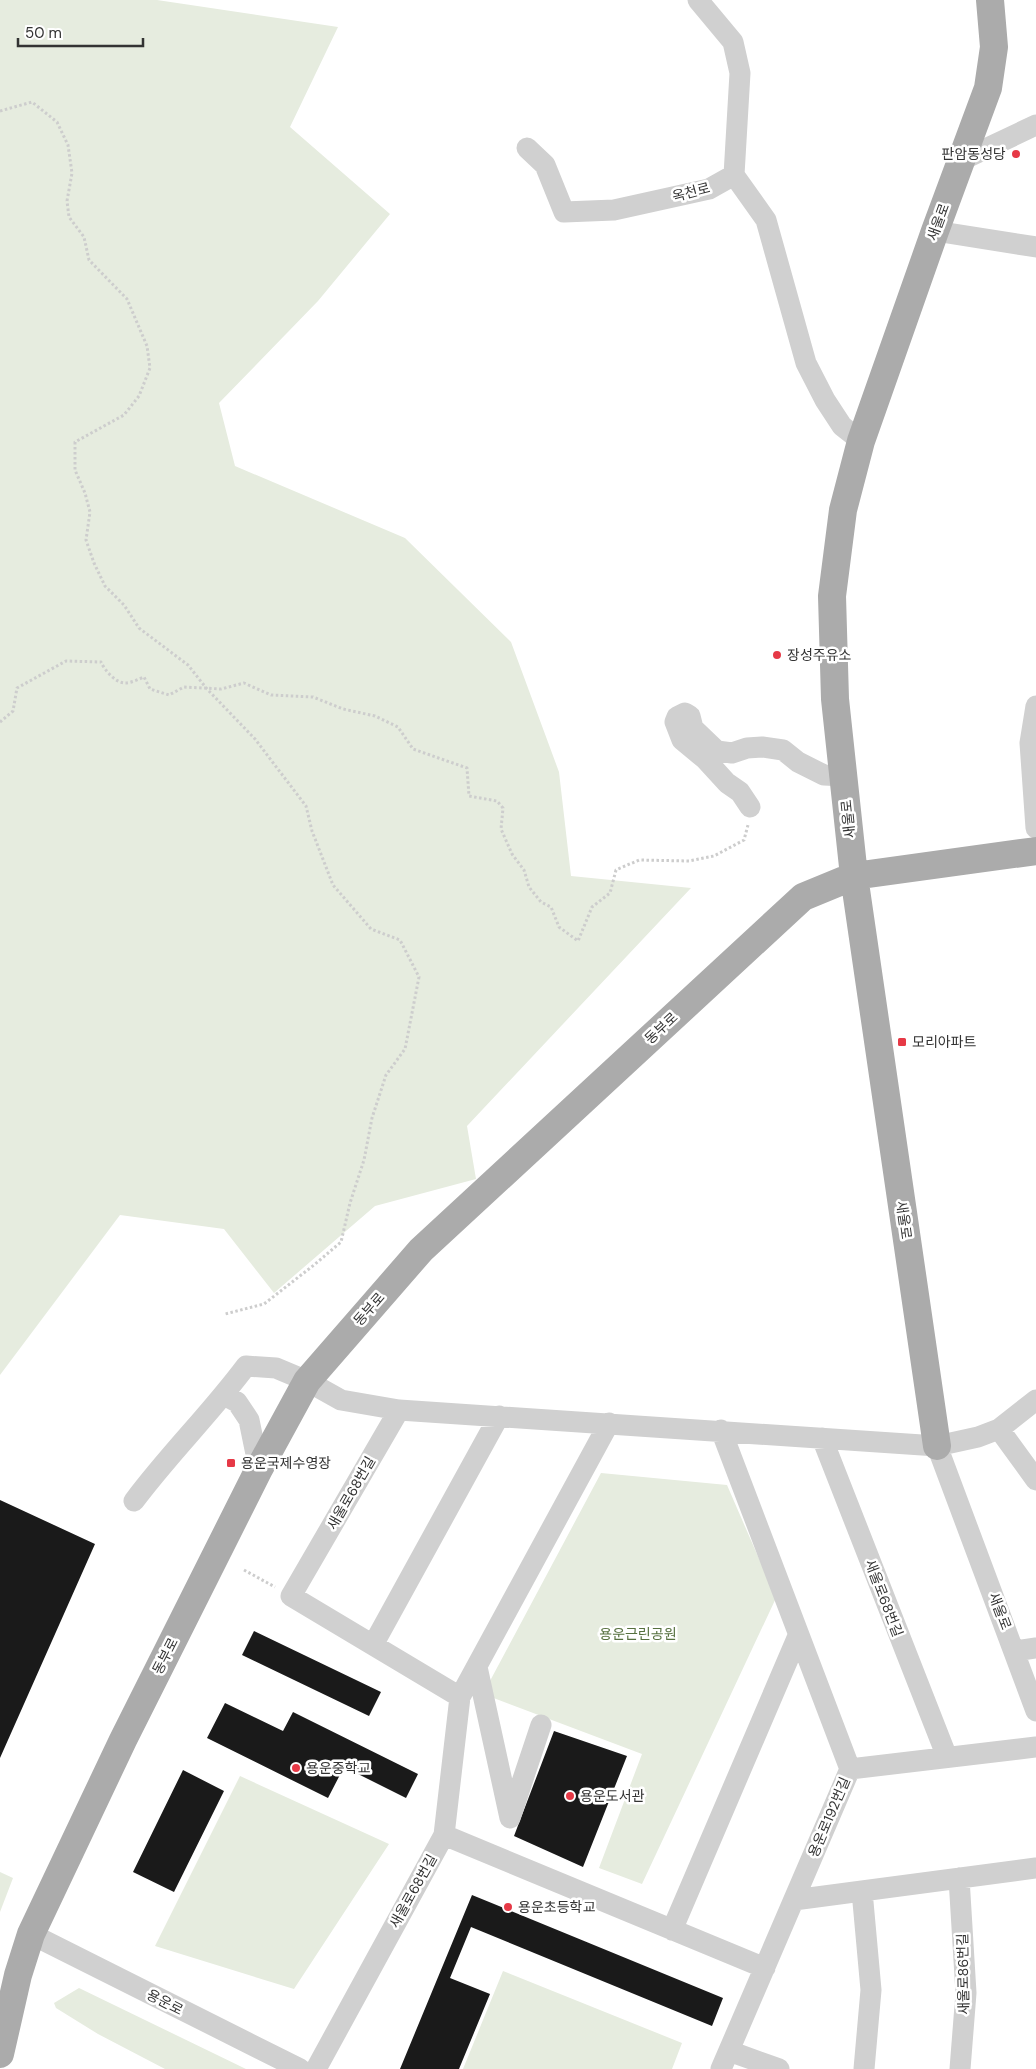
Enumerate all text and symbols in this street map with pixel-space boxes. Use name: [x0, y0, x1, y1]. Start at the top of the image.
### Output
scale bar: [18, 15, 142, 47]
text: 50 m: [25, 23, 62, 43]
place label: 판암동성당: [942, 145, 1006, 163]
marker: 판암동성당: [1010, 148, 1022, 160]
street label: 옥천로: [670, 178, 712, 206]
street label: 새울로: [923, 201, 953, 243]
place label: 장성주유소: [787, 646, 852, 664]
marker: 장성주유소: [771, 649, 783, 661]
street label: 새울로: [837, 799, 859, 839]
street label: 동부로: [641, 1008, 681, 1048]
place label: 모리아파트: [912, 1033, 977, 1051]
marker: 모리아파트: [896, 1036, 908, 1048]
street label: 새울로: [892, 1200, 916, 1241]
street label: 동부로: [350, 1288, 389, 1329]
street label: 새울로68번길: [323, 1453, 379, 1533]
place label: 용운국제수영장: [241, 1454, 331, 1472]
marker: 용운국제수영장: [225, 1457, 237, 1469]
street label: 새울로68번길: [861, 1557, 907, 1639]
street label: 새울로: [985, 1590, 1015, 1632]
park label: 용운근린공원: [599, 1625, 677, 1643]
street label: 동부로: [148, 1635, 182, 1677]
place label: 용운중학교: [306, 1759, 371, 1777]
marker: 용운중학교: [290, 1762, 302, 1774]
street label: 용운로192번길: [804, 1774, 854, 1860]
place label: 용운도서관: [580, 1787, 645, 1805]
marker: 용운도서관: [564, 1790, 576, 1802]
street label: 새울로68번길: [385, 1851, 441, 1931]
place label: 용운초등학교: [518, 1898, 595, 1916]
marker: 용운초등학교: [502, 1901, 514, 1913]
street label: 새울로86번길: [953, 1933, 973, 2015]
street label: 용운로: [144, 1985, 186, 2019]

